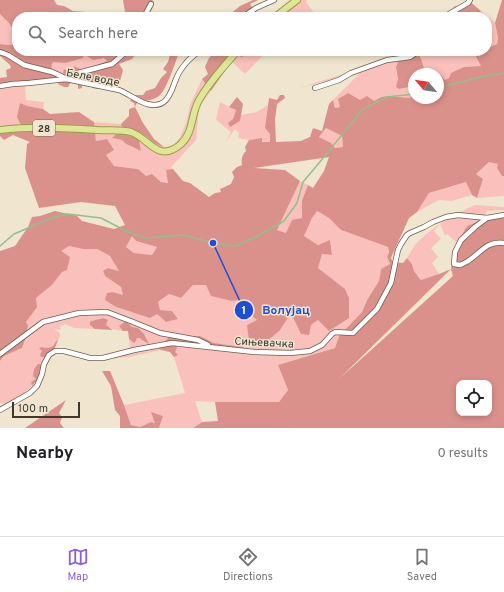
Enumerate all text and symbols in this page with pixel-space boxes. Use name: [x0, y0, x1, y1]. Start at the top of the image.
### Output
search box: [12, 12, 492, 56]
icon: search: [26, 23, 48, 45]
text: Search here: [58, 25, 138, 44]
street label: Беле воде: [65, 66, 121, 90]
north arrow: [408, 68, 444, 104]
road number: 28: [33, 120, 55, 136]
callout: Волујац: [234, 298, 318, 322]
text: 1: [242, 303, 246, 319]
text: Волујац: [262, 303, 310, 319]
street label: Сињевачка: [234, 334, 294, 352]
map controls: [456, 380, 492, 416]
button: locate: [456, 380, 492, 416]
scale bar: [12, 400, 80, 419]
text: 100 m: [18, 402, 48, 416]
text: Nearby: [16, 443, 73, 465]
text: 0 results: [437, 446, 488, 462]
tab: Map: [67, 546, 89, 584]
tab: Directions: [223, 546, 273, 584]
tab: Saved: [407, 546, 437, 584]

